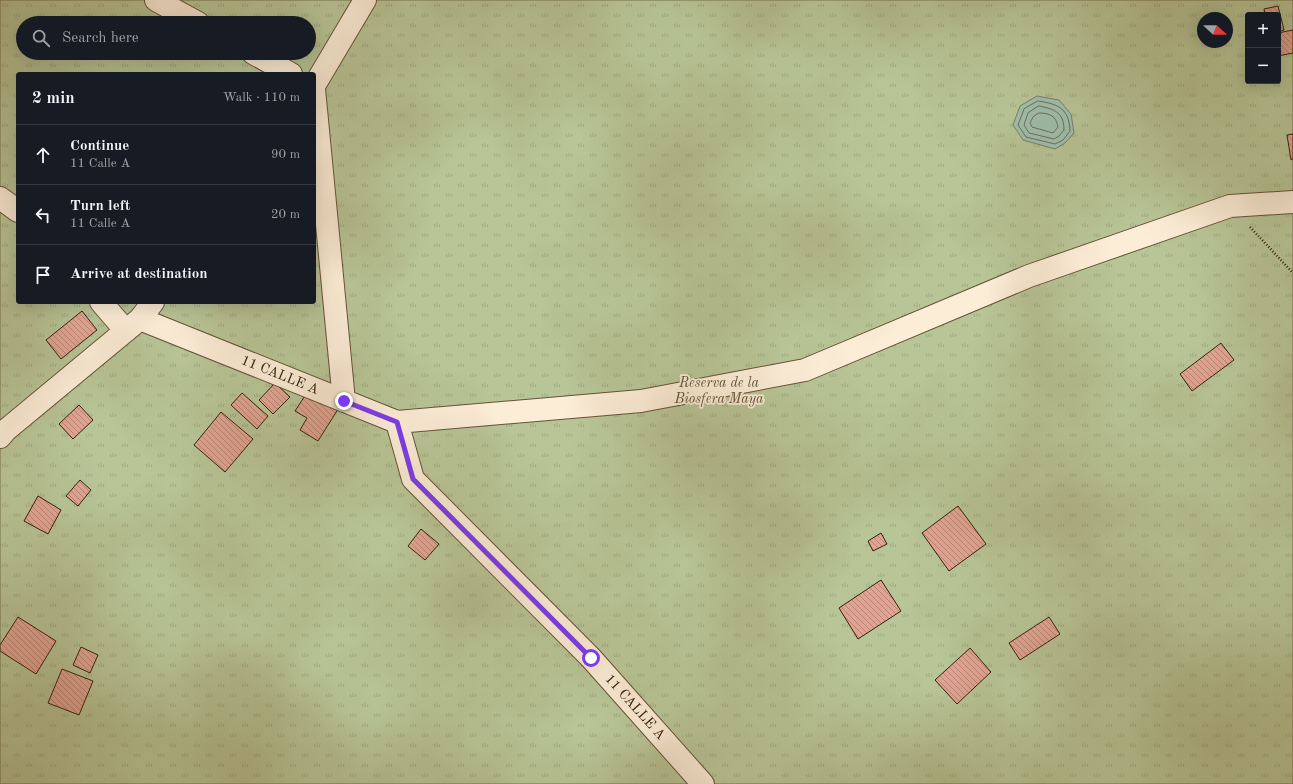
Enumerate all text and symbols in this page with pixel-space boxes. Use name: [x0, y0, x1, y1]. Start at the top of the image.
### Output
north arrow: [1197, 12, 1233, 48]
map controls: [1245, 12, 1281, 84]
button: +: [1245, 12, 1281, 48]
search box: [16, 16, 316, 60]
icon: search: [30, 27, 52, 49]
text: Search here: [62, 31, 139, 46]
button: −: [1245, 48, 1281, 84]
text: 2 min: [32, 90, 75, 107]
text: Walk · 110 m: [223, 91, 300, 104]
text: Continue: [70, 139, 129, 154]
icon: ahead: [32, 144, 54, 166]
text: 90 m: [271, 148, 300, 161]
text: 11 Calle A: [70, 157, 130, 170]
text: Turn left: [70, 199, 130, 214]
icon: left: [32, 204, 54, 226]
text: 20 m: [271, 208, 300, 221]
text: 11 Calle A: [70, 217, 130, 230]
icon: arrive: [32, 264, 54, 286]
text: Arrive at destination: [70, 267, 208, 282]
street label: 11 CALLE A: [239, 353, 321, 397]
park label: Reserva de la Biosfera Maya: [673, 376, 764, 407]
route end: [335, 392, 353, 410]
route start: [582, 649, 600, 667]
street label: 11 CALLE A: [602, 672, 668, 743]

